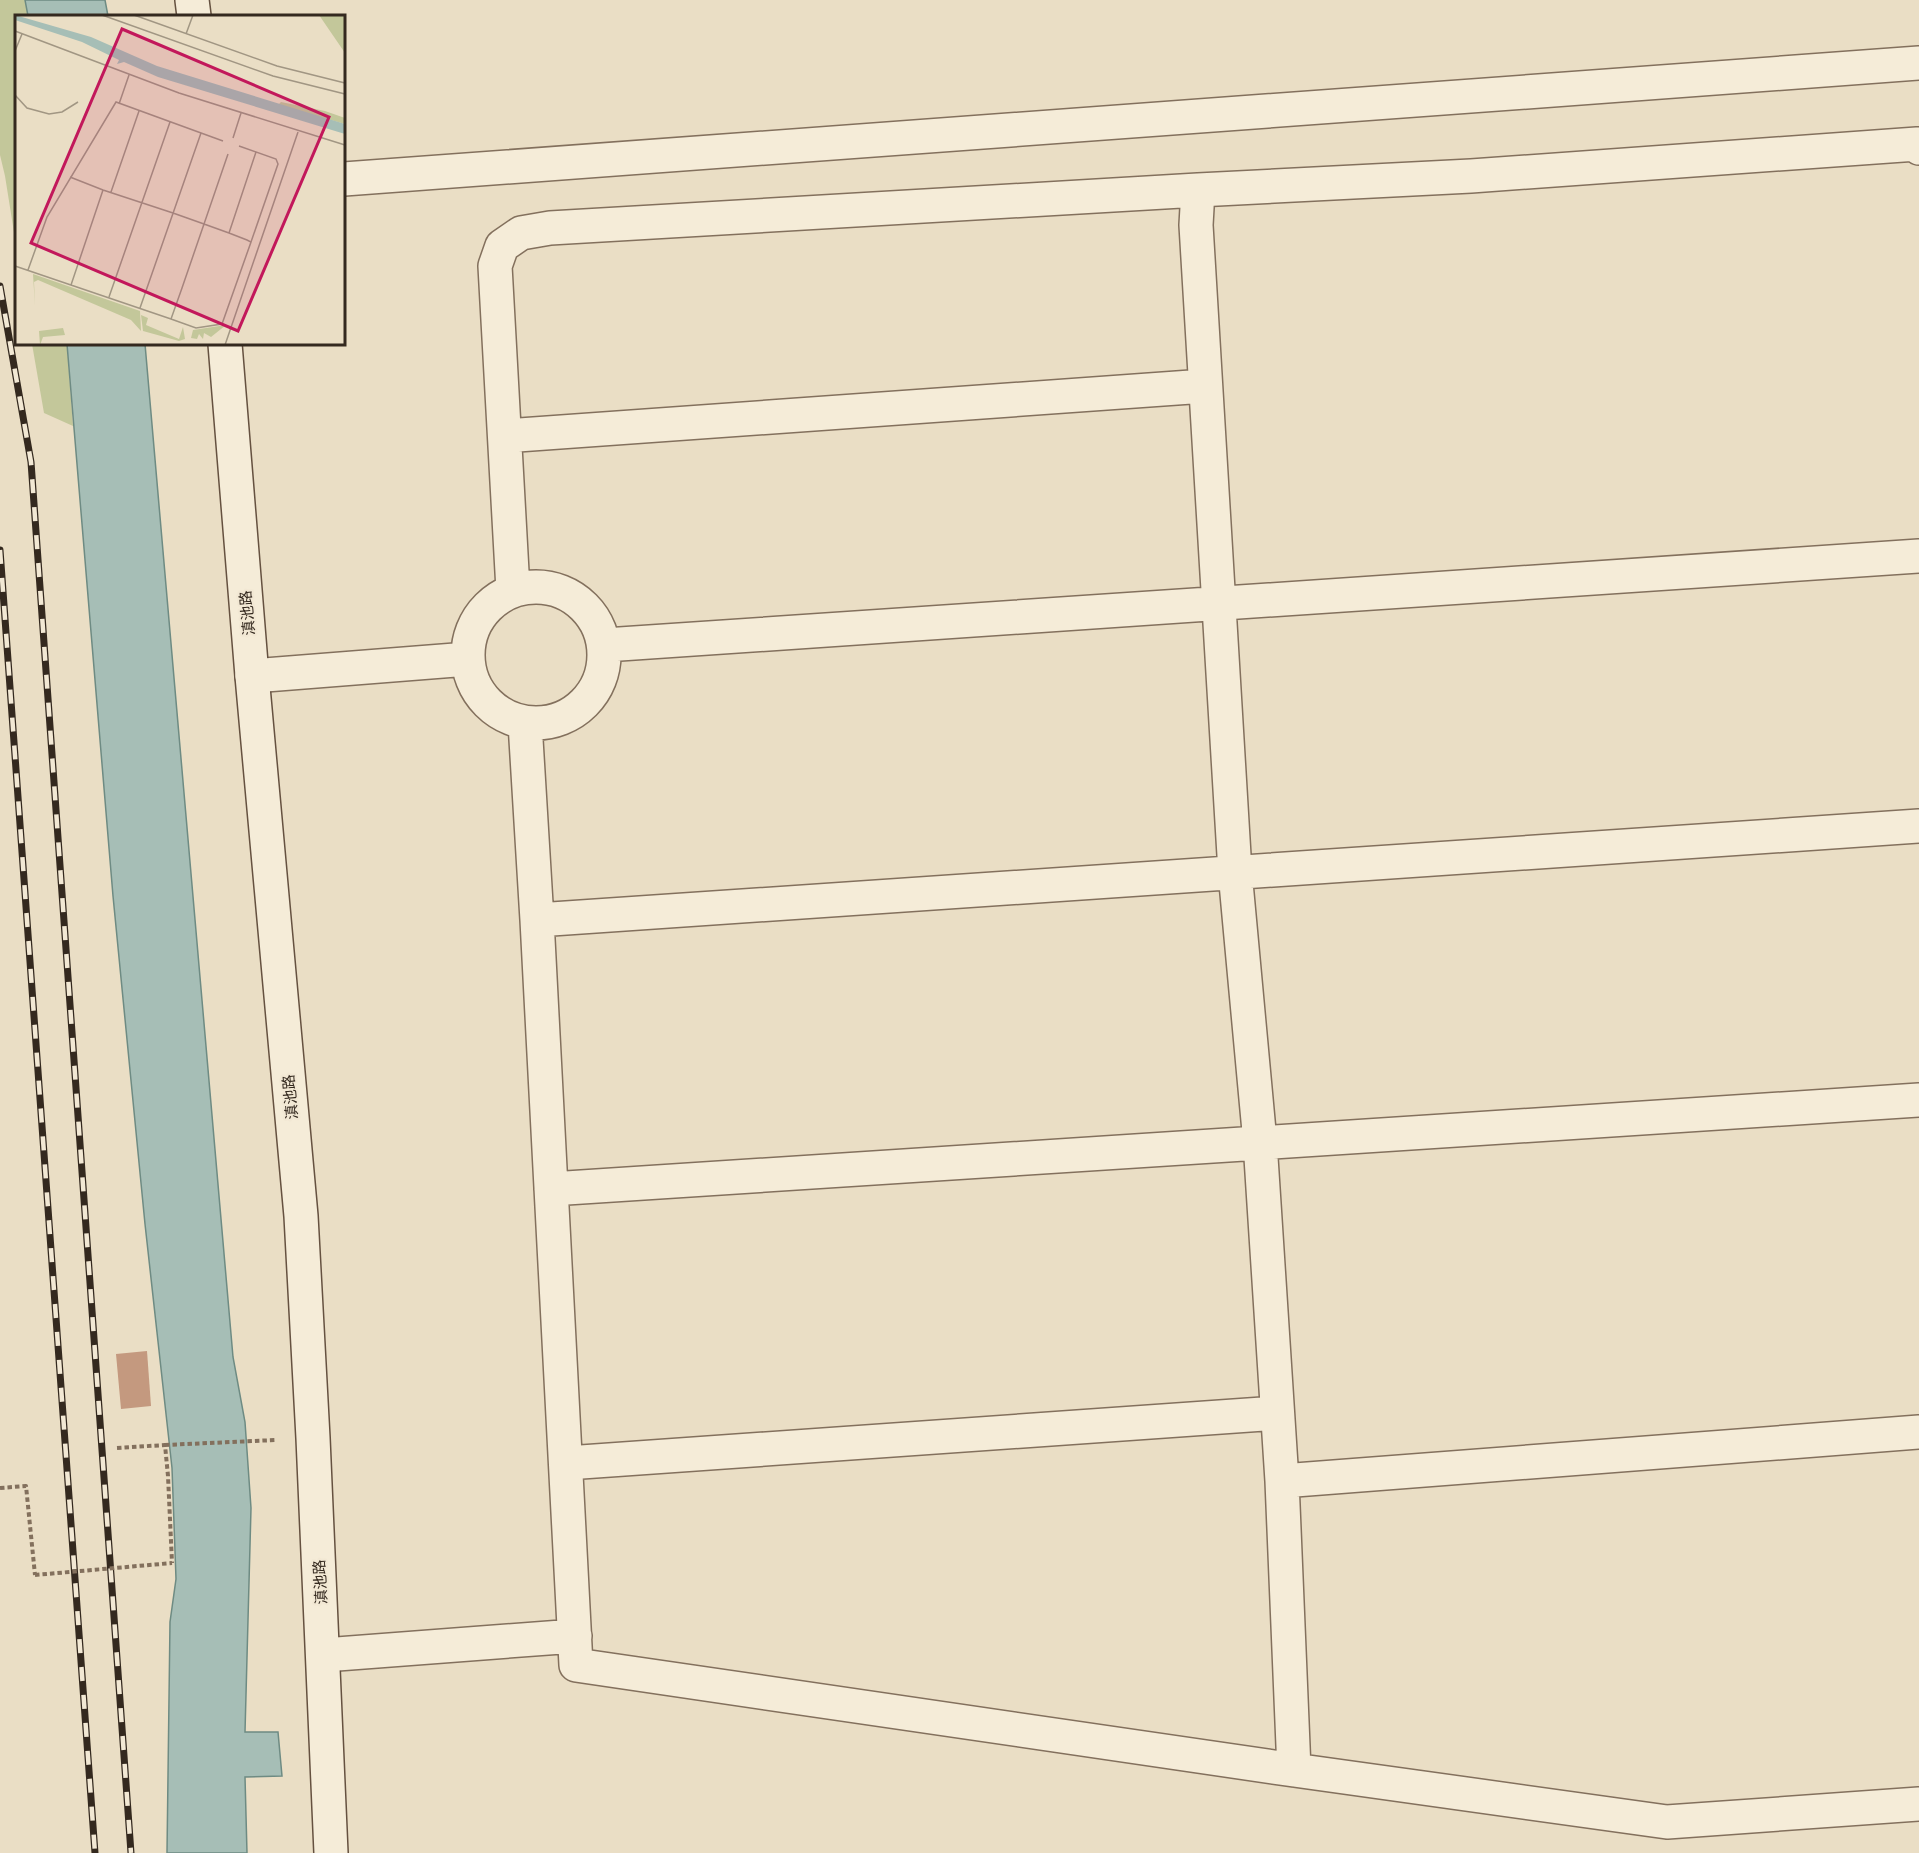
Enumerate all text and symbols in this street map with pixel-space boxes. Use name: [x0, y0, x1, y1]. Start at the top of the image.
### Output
inset map: [15, 15, 345, 345]
street label: 滇池路: [236, 590, 258, 636]
street label: 滇池路: [279, 1074, 301, 1120]
street label: 滇池路: [309, 1559, 331, 1605]

